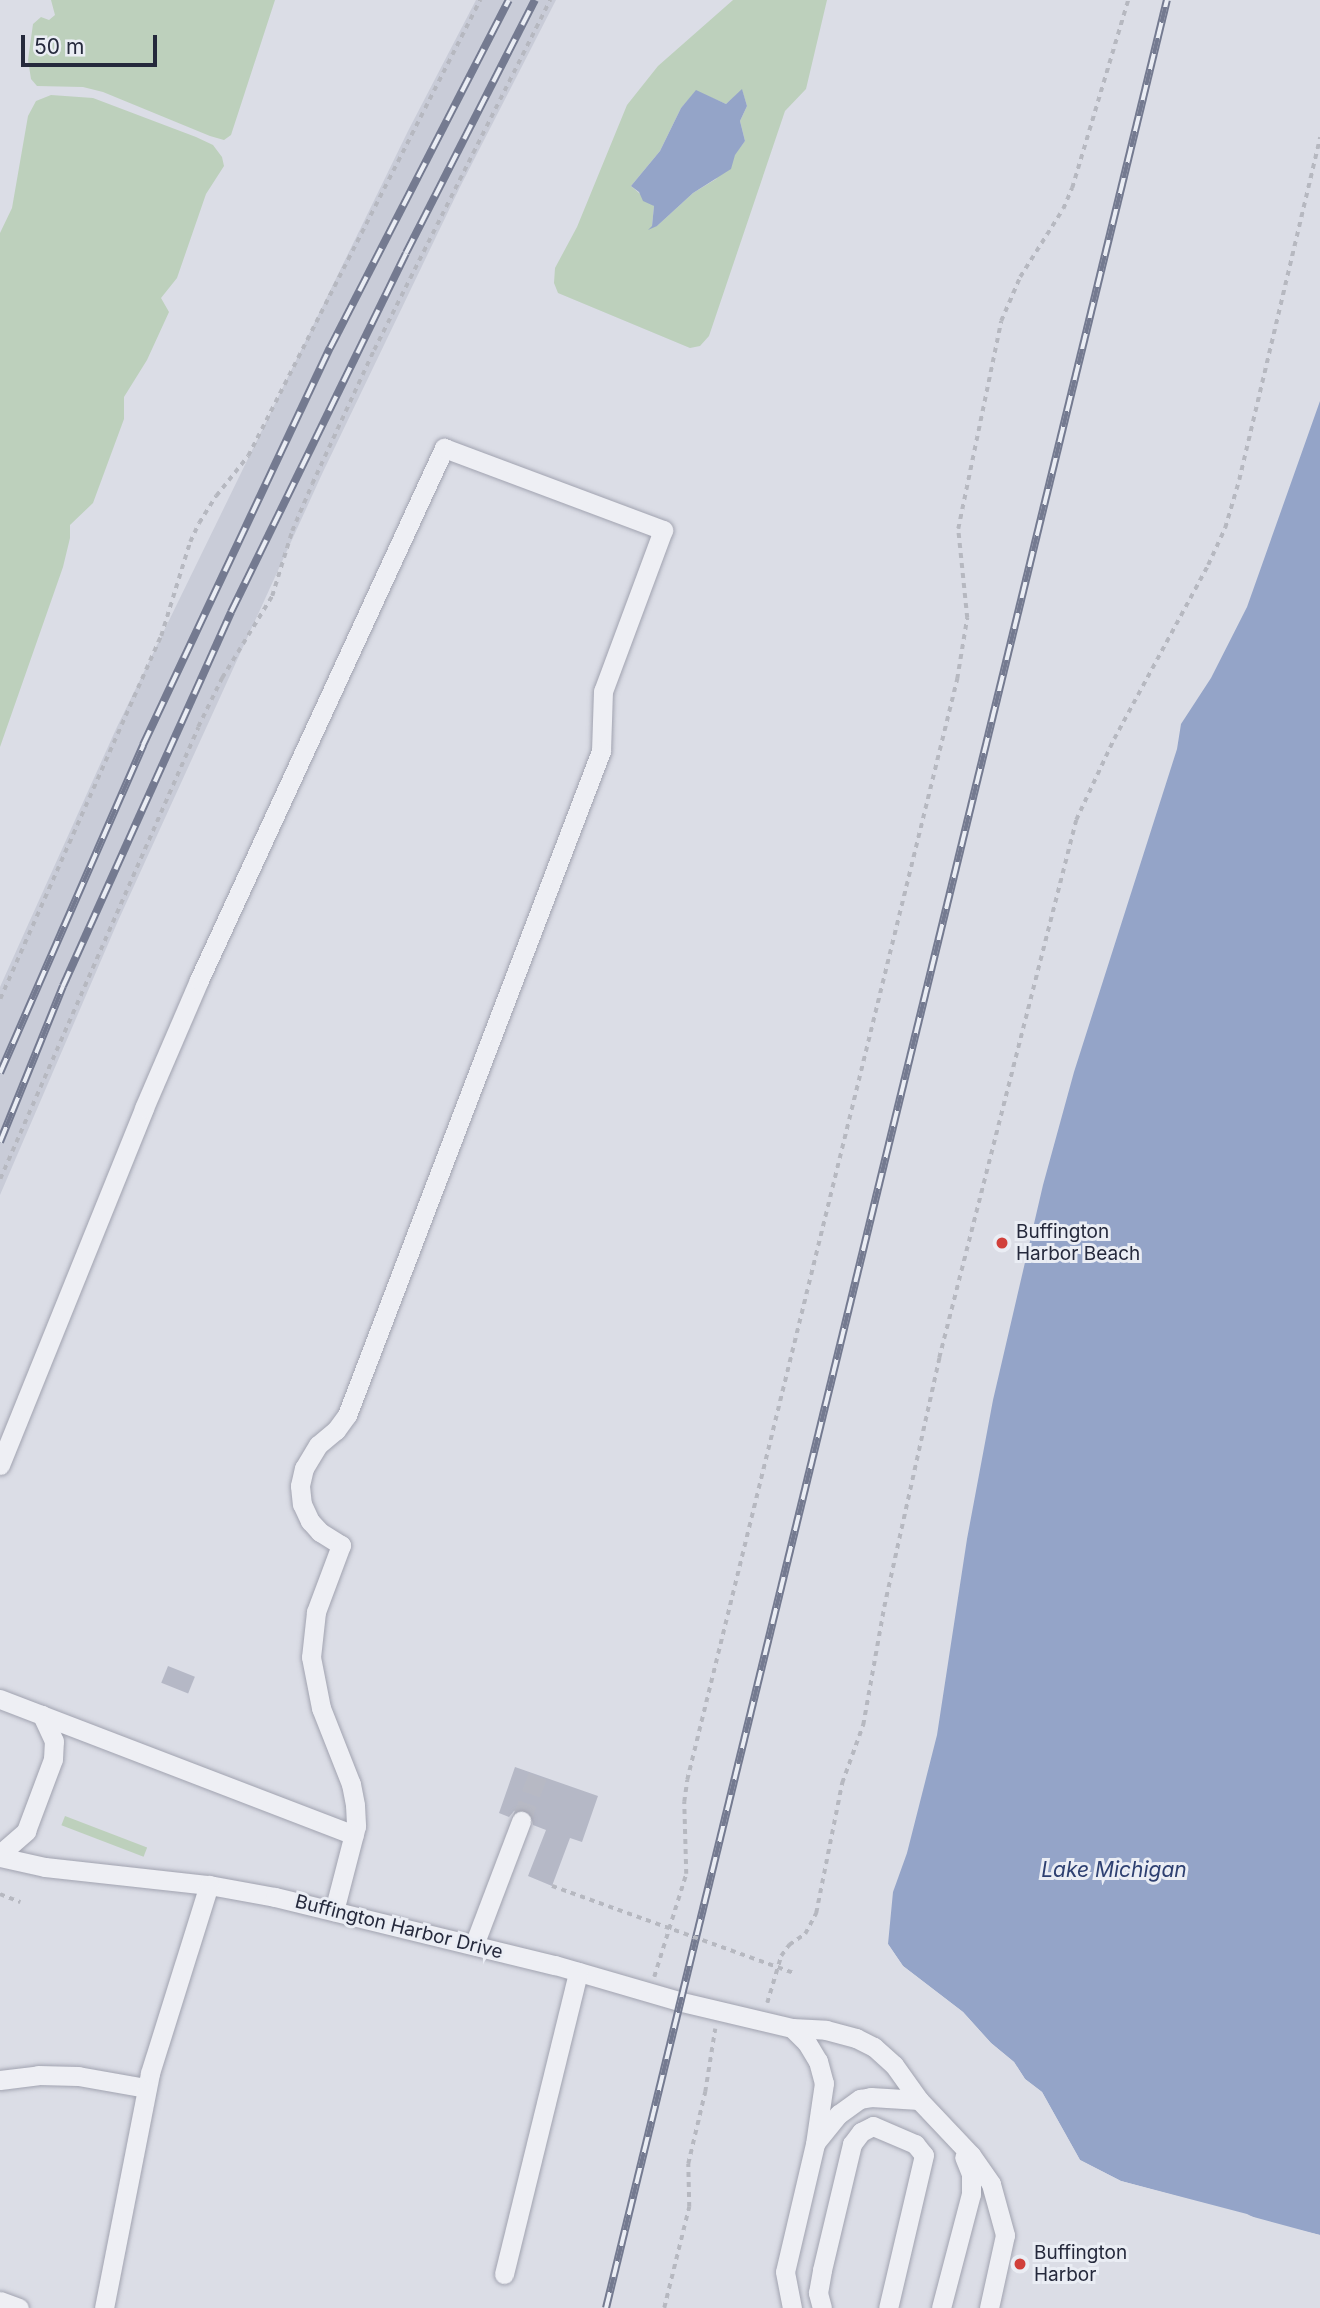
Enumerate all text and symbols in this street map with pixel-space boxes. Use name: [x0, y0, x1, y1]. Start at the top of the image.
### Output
scale bar: [24, 21, 161, 65]
text: 50 m: [34, 34, 84, 59]
place label: Buffington Harbor Beach: [1016, 1221, 1140, 1265]
marker: Buffington Harbor Beach: [994, 1235, 1010, 1251]
water label: Lake Michigan: [1041, 1857, 1187, 1883]
street label: Buffington Harbor Drive: [293, 1890, 505, 1964]
place label: Buffington Harbor: [1034, 2242, 1127, 2286]
marker: Buffington Harbor: [1012, 2256, 1028, 2272]

